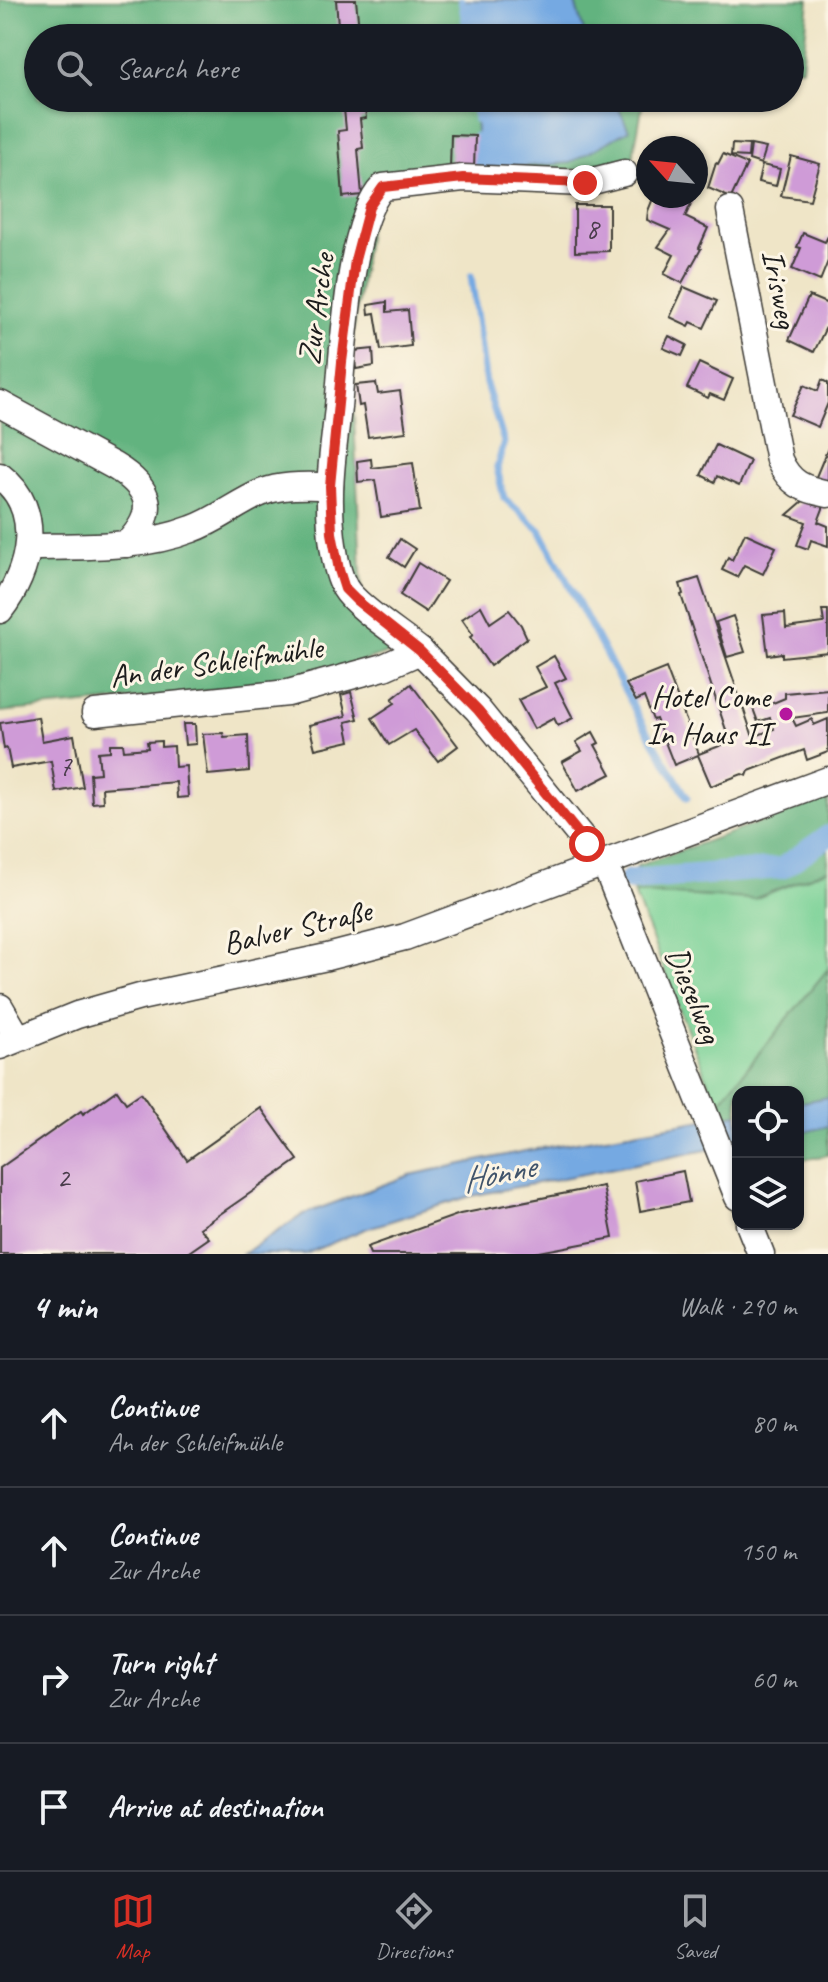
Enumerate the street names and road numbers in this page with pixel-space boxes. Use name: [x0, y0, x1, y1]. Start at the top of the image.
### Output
street label: Irisweg: [752, 246, 808, 333]
street label: Zur Arche: [288, 248, 344, 367]
street label: An der Schleifmühle: [107, 626, 327, 697]
street label: Balver Straße: [219, 889, 378, 964]
street label: Dieselweg: [656, 941, 732, 1051]

